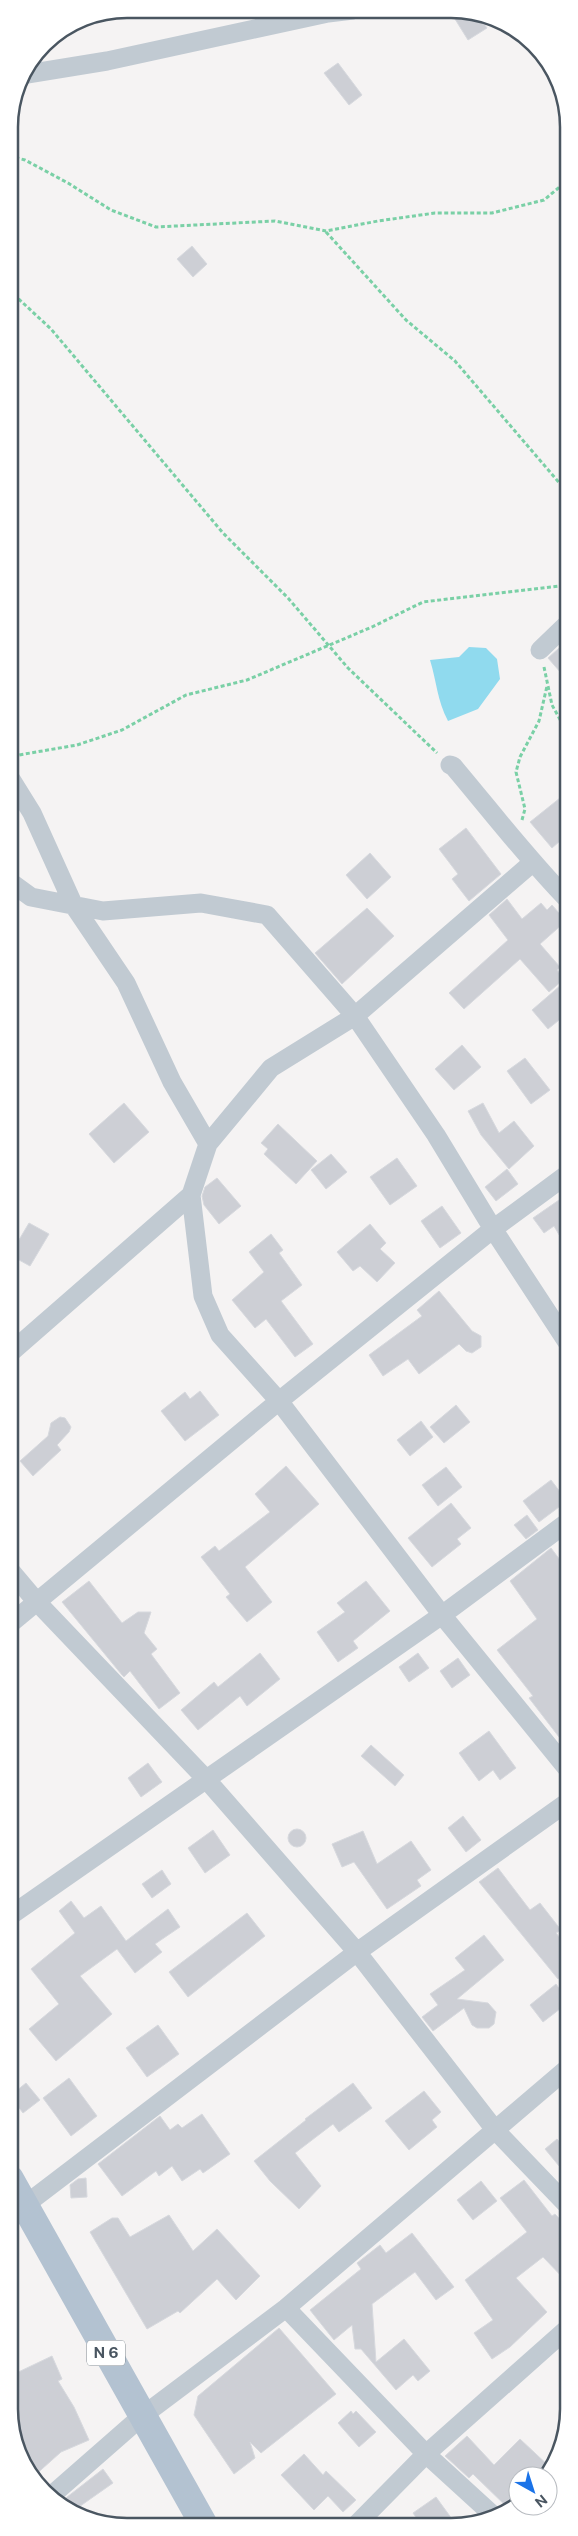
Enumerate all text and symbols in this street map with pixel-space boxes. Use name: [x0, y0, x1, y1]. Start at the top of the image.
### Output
road number: N 6: [87, 2340, 125, 2366]
north arrow: [508, 2466, 558, 2516]
text: N: [532, 2491, 550, 2511]

